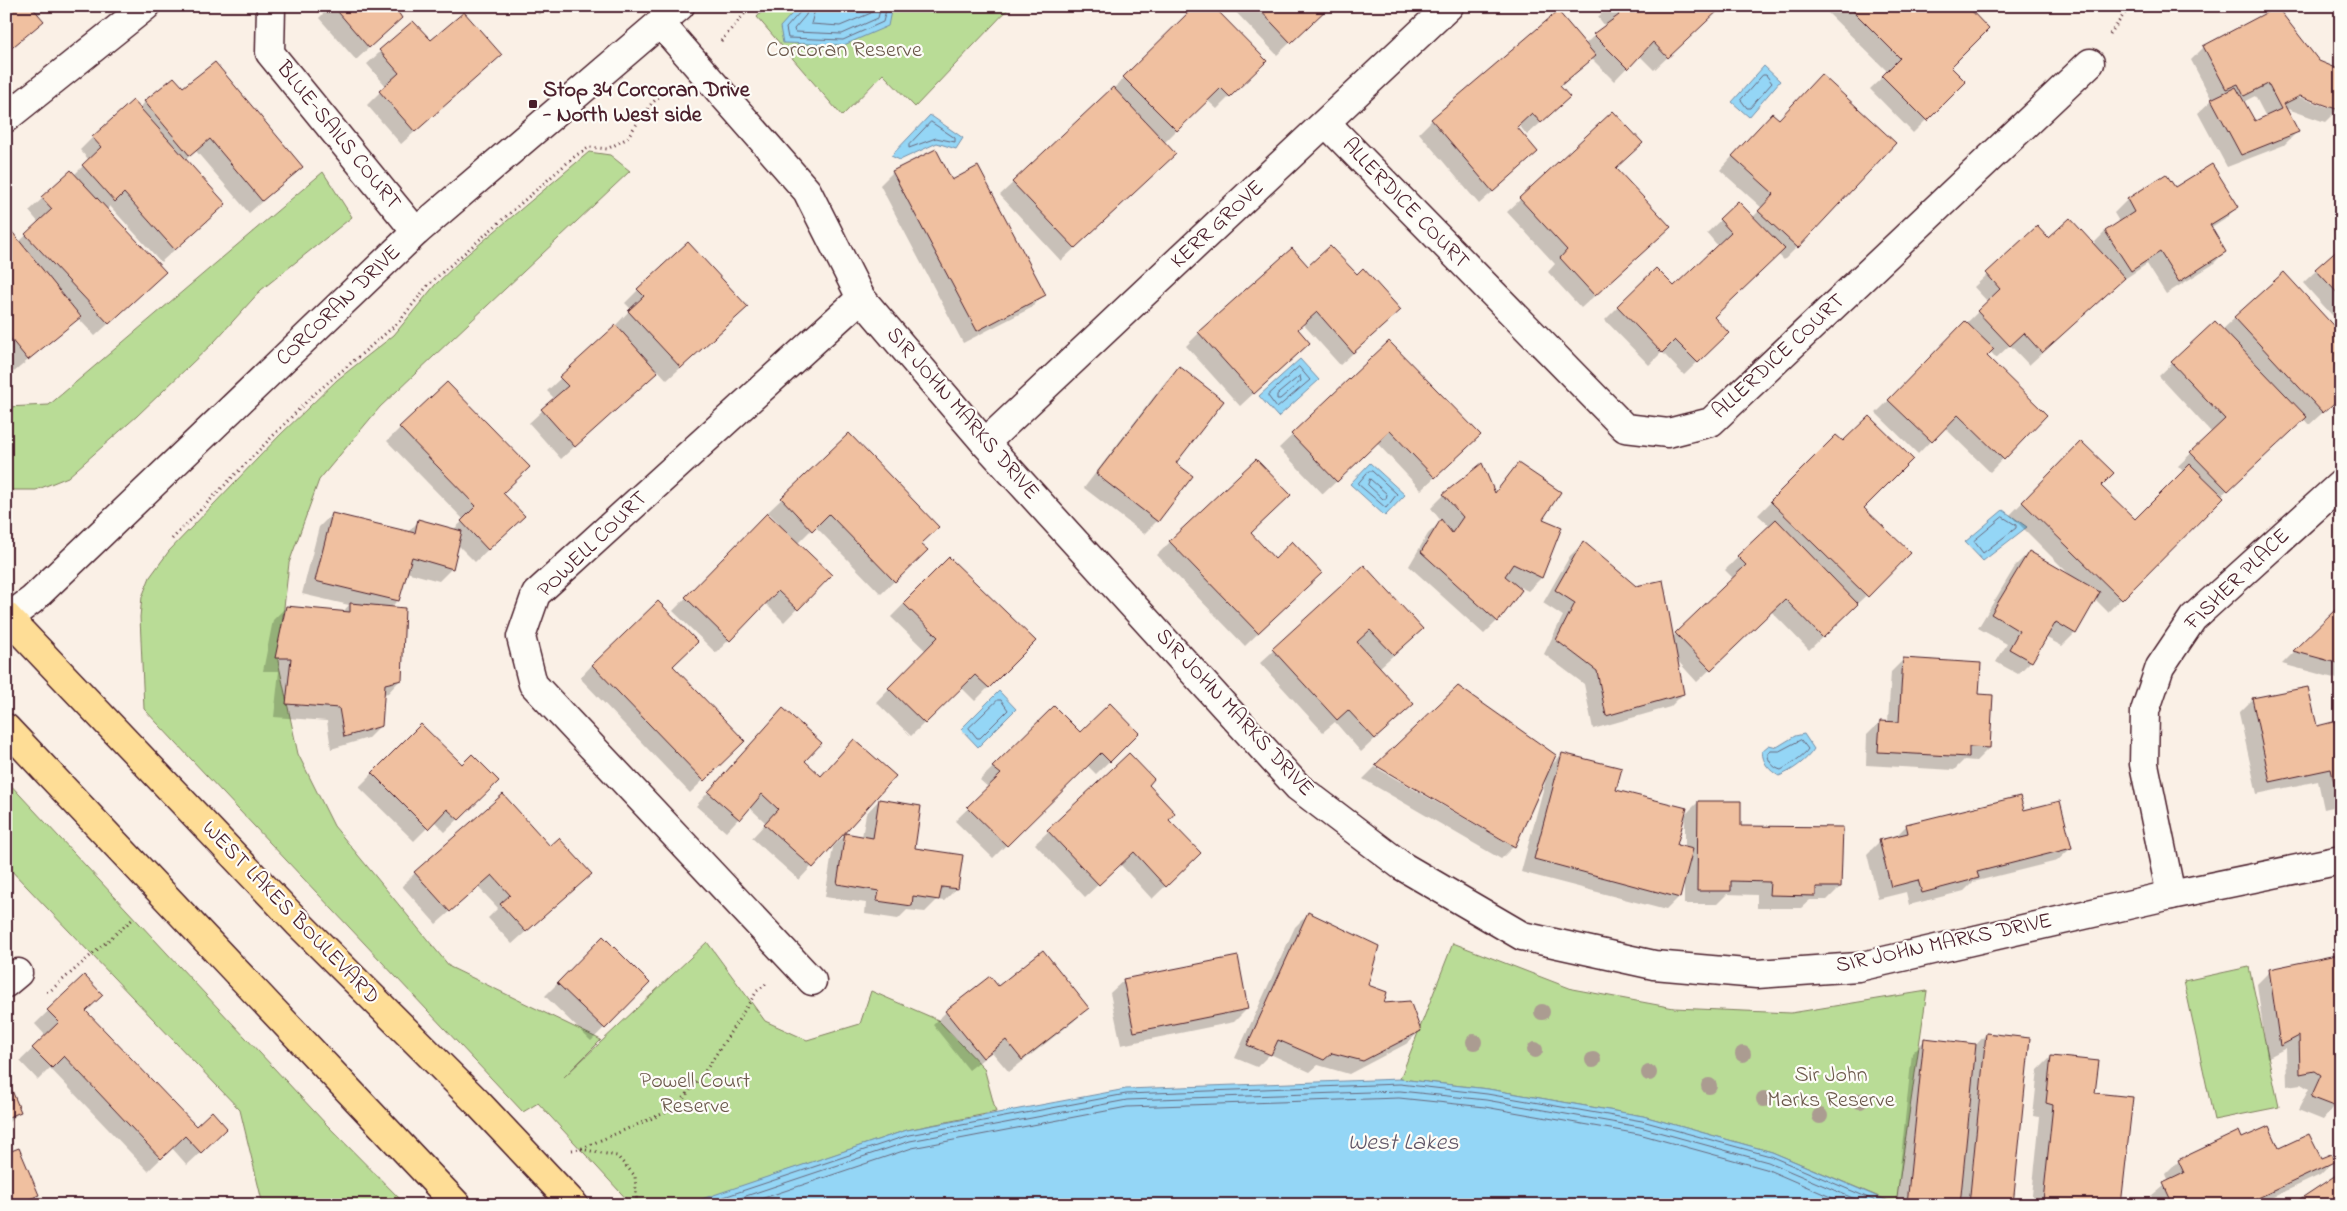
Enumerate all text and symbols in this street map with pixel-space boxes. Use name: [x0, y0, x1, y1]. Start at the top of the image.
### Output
park label: Corcoran Reserve: [766, 35, 922, 67]
street label: BLUE-SAILS COURT: [267, 54, 408, 218]
place label: Stop 34 Corcoran Drive - North West side: [542, 75, 751, 132]
marker: Stop 34 Corcoran Drive - North West side: [527, 98, 539, 110]
street label: ALLERDICE COURT: [1334, 131, 1477, 277]
street label: KERR GROVE: [1164, 173, 1272, 277]
street label: CORCORAN DRIVE: [269, 238, 409, 374]
street label: ALLERDICE COURT: [1705, 286, 1853, 427]
street label: SIR JOHN MARKS DRIVE: [878, 320, 1046, 508]
street label: POWELL COURT: [531, 484, 656, 606]
street label: FISHER PLACE: [2177, 521, 2298, 639]
street label: SIR JOHN MARKS DRIVE: [1147, 621, 1321, 805]
street label: WEST LAKES BOULEVARD: [193, 814, 387, 1012]
street label: SIR JOHN MARKS DRIVE: [1833, 905, 2055, 983]
park label: Sir John Marks Reserve: [1767, 1060, 1895, 1117]
park label: Powell Court Reserve: [640, 1066, 751, 1123]
water label: West Lakes: [1348, 1126, 1459, 1161]

